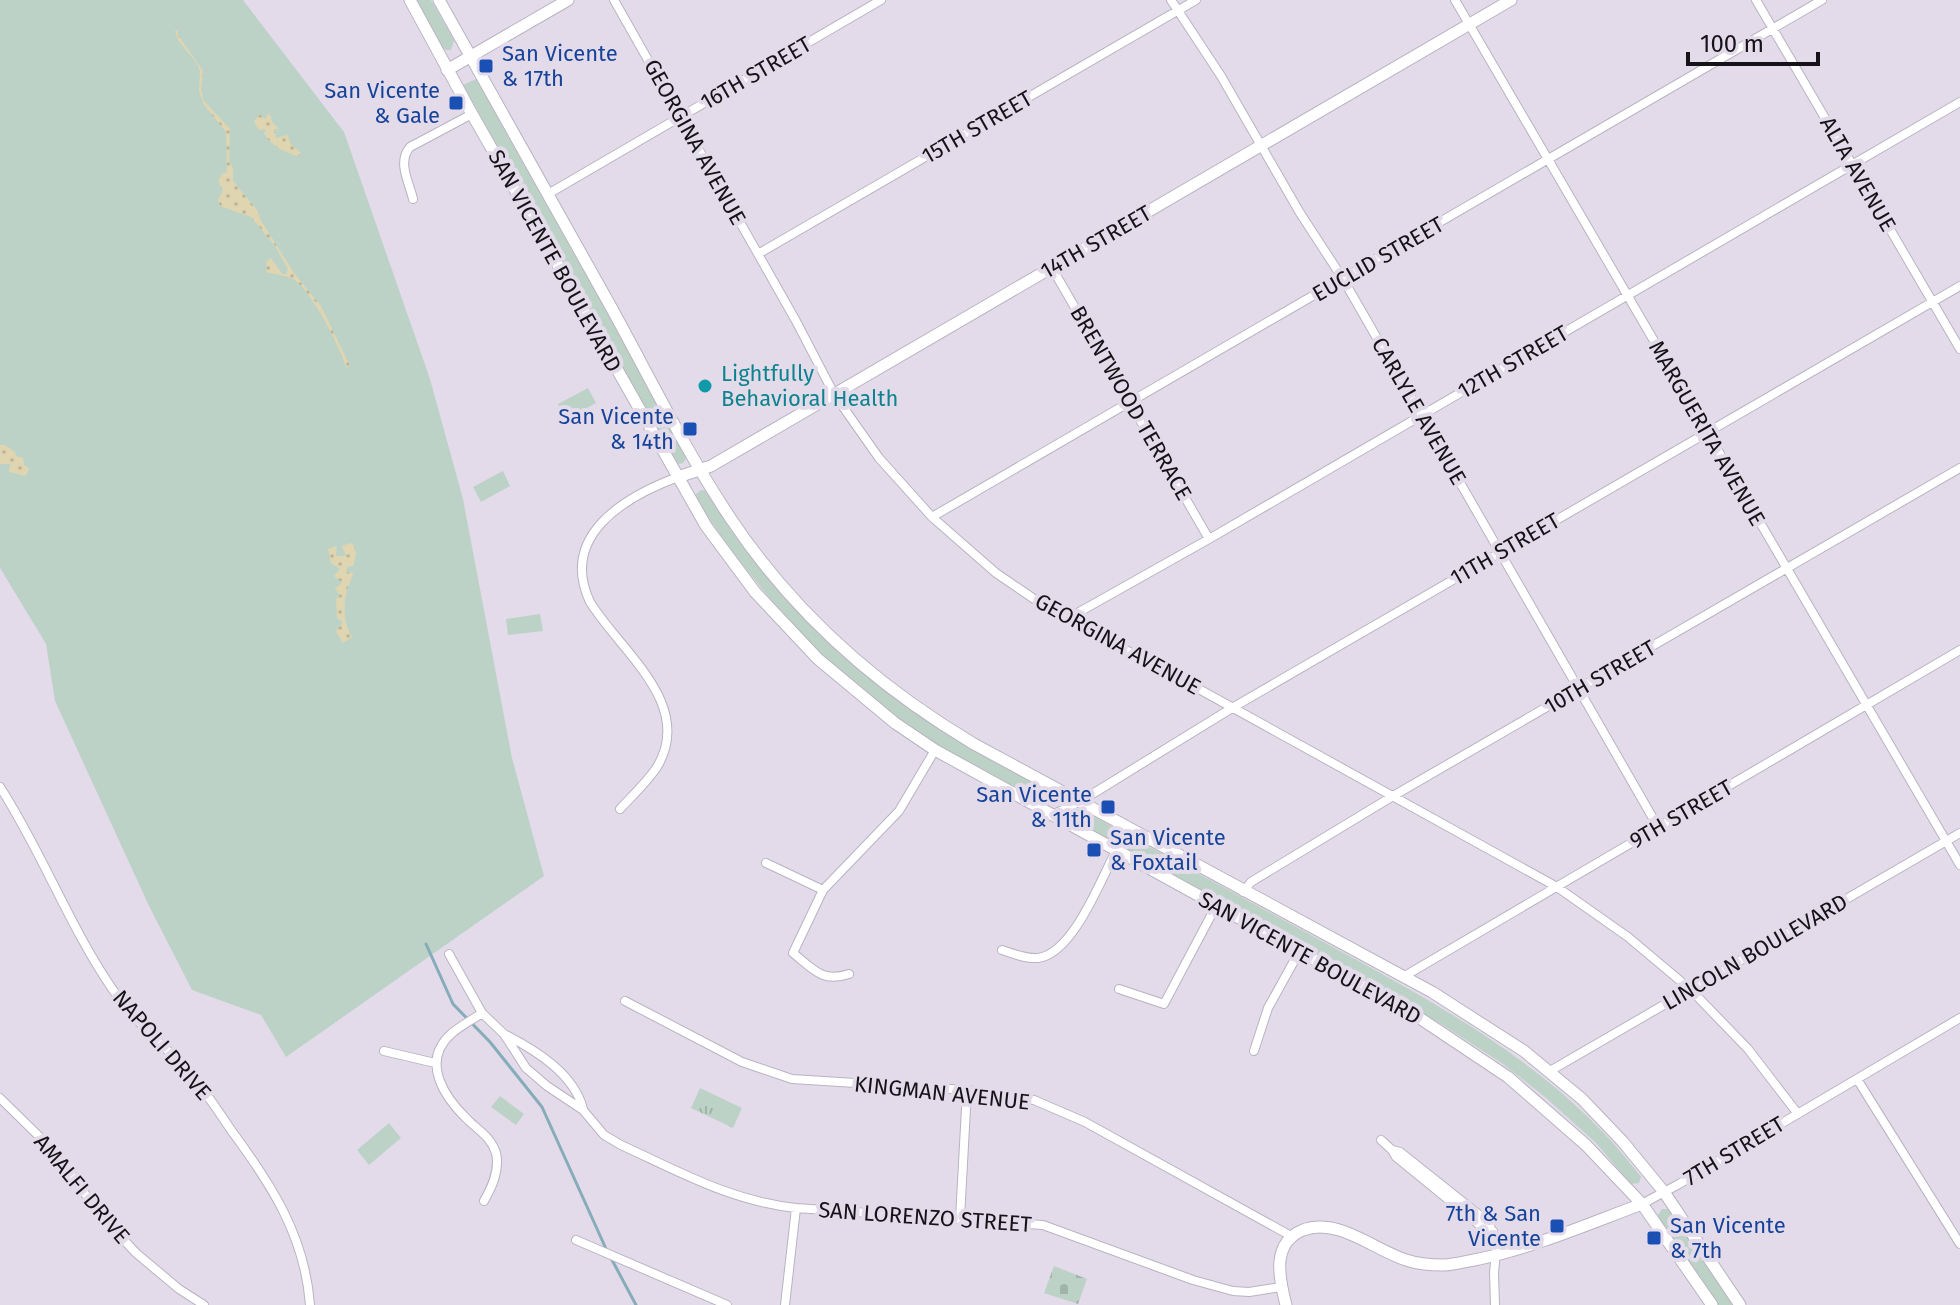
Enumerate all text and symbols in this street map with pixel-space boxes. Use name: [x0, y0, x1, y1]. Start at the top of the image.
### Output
scale bar: [1688, 16, 1818, 66]
street label: 16TH STREET: [696, 30, 817, 116]
text: 100 m: [1700, 30, 1764, 58]
place label: San Vicente & 17th: [502, 40, 618, 92]
street label: GEORGINA AVENUE: [638, 54, 752, 230]
marker: San Vicente & 17th: [477, 57, 495, 75]
place label: San Vicente & Gale: [324, 77, 440, 129]
street label: 15TH STREET: [917, 84, 1038, 169]
marker: San Vicente & Gale: [447, 94, 465, 112]
street label: ALTA AVENUE: [1814, 112, 1902, 236]
street label: SAN VICENTE BOULEVARD: [483, 145, 627, 377]
street label: 14TH STREET: [1036, 199, 1157, 285]
street label: EUCLID STREET: [1308, 210, 1449, 307]
street label: BRENTWOOD TERRACE: [1064, 301, 1198, 505]
street label: 12TH STREET: [1453, 319, 1574, 405]
street label: CARLYLE AVENUE: [1366, 333, 1472, 489]
street label: MARGUERITA AVENUE: [1643, 336, 1771, 530]
place label: Lightfully Behavioral Health: [721, 360, 898, 412]
marker: Lightfully Behavioral Health: [696, 377, 714, 395]
place label: San Vicente & 14th: [558, 403, 674, 455]
marker: San Vicente & 14th: [681, 420, 699, 438]
street label: 11TH STREET: [1445, 506, 1565, 591]
street label: GEORGINA AVENUE: [1030, 587, 1206, 701]
street label: 10TH STREET: [1539, 634, 1661, 720]
street label: 9TH STREET: [1625, 773, 1738, 854]
place label: San Vicente & 11th: [976, 781, 1092, 833]
marker: San Vicente & 11th: [1099, 798, 1117, 816]
place label: San Vicente & Foxtail: [1110, 824, 1226, 876]
marker: San Vicente & Foxtail: [1085, 841, 1103, 859]
street label: SAN VICENTE BOULEVARD: [1194, 886, 1426, 1030]
street label: LINCOLN BOULEVARD: [1658, 888, 1852, 1016]
street label: NAPOLI DRIVE: [107, 984, 217, 1106]
street label: KINGMAN AVENUE: [853, 1070, 1031, 1116]
street label: 7TH STREET: [1679, 1110, 1790, 1192]
street label: AMALFI DRIVE: [28, 1129, 136, 1249]
street label: SAN LORENZO STREET: [817, 1196, 1033, 1238]
place label: 7th & San Vicente: [1446, 1200, 1541, 1252]
place label: San Vicente & 7th: [1670, 1212, 1786, 1264]
marker: 7th & San Vicente: [1548, 1217, 1566, 1235]
marker: San Vicente & 7th: [1645, 1229, 1663, 1247]

